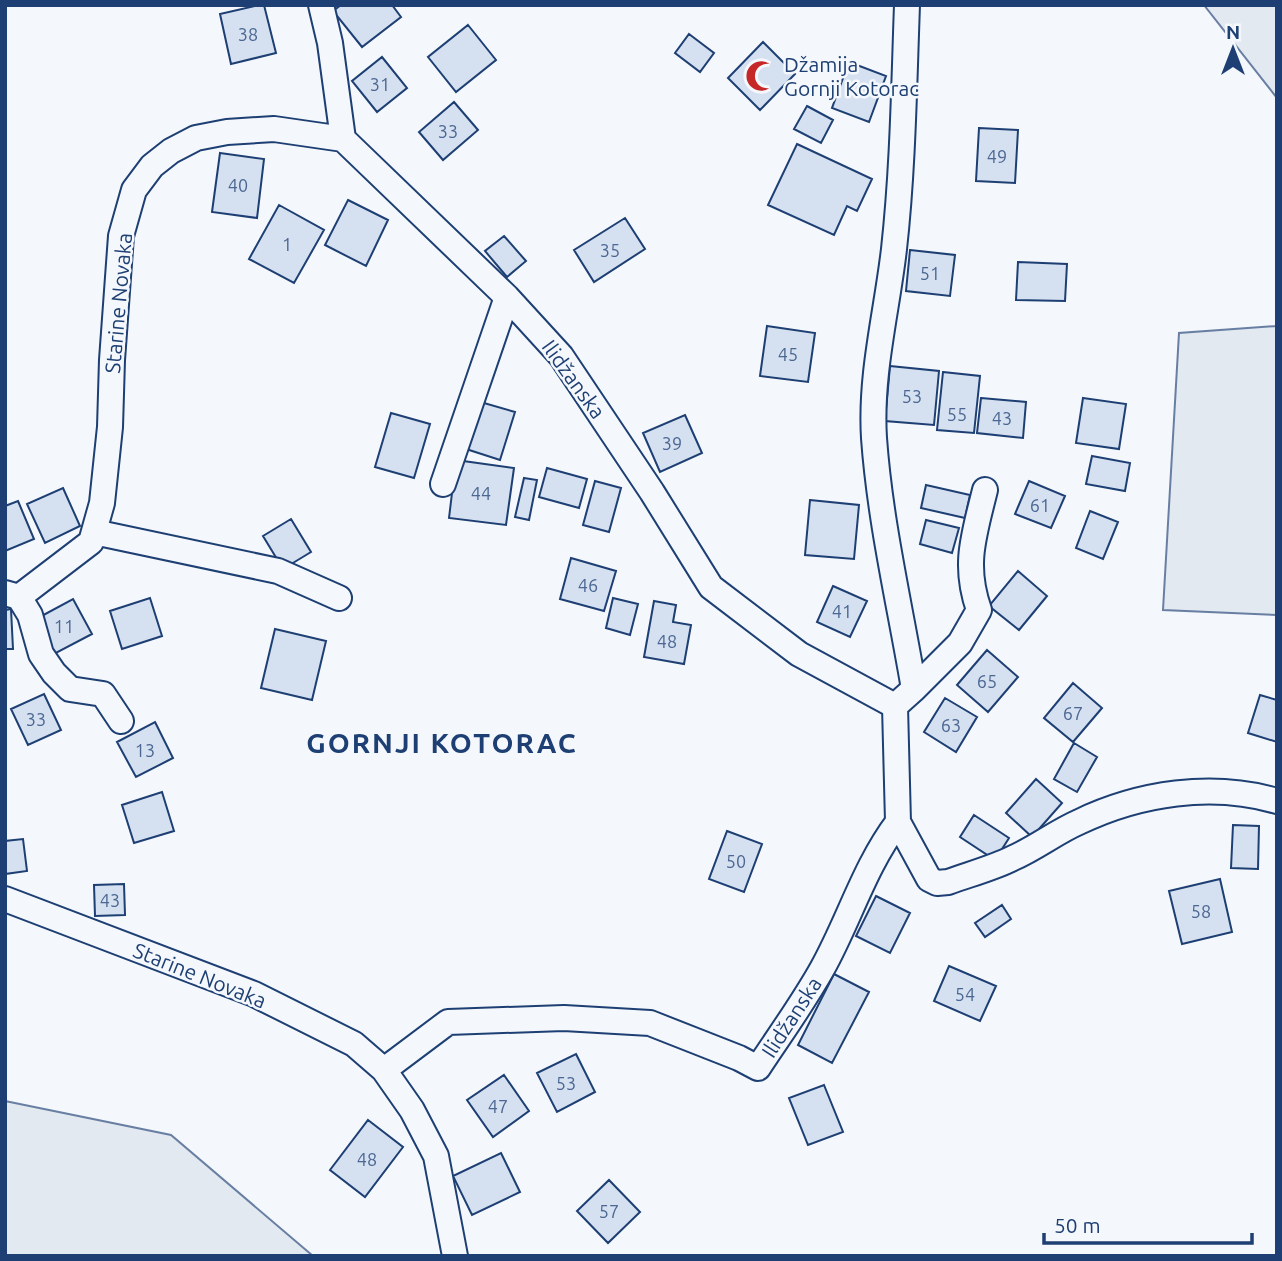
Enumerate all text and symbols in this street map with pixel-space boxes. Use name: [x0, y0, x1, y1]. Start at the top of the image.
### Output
north arrow: [1198, 14, 1268, 84]
text: N: [1226, 21, 1240, 43]
house number: 38: [238, 24, 258, 44]
place label: Džamija Gornji Kotorac: [784, 52, 919, 100]
mosque icon: Džamija Gornji Kotorac: [744, 59, 778, 93]
house number: 31: [370, 74, 390, 94]
house number: 33: [438, 121, 458, 141]
house number: 49: [987, 146, 1007, 166]
house number: 40: [228, 175, 248, 195]
street label: Starine Novaka: [100, 232, 136, 374]
house number: 1: [282, 234, 292, 254]
house number: 35: [600, 240, 620, 260]
house number: 51: [920, 263, 940, 283]
street label: Ilidžanska: [537, 335, 611, 423]
house number: 45: [778, 344, 798, 364]
house number: 53: [902, 386, 922, 406]
house number: 55: [947, 404, 967, 424]
house number: 43: [992, 408, 1012, 428]
house number: 39: [662, 433, 682, 453]
house number: 44: [471, 483, 491, 503]
house number: 61: [1030, 495, 1050, 515]
house number: 46: [578, 575, 598, 595]
house number: 41: [832, 601, 852, 621]
house number: 11: [54, 616, 74, 636]
house number: 48: [657, 631, 677, 651]
house number: 65: [977, 671, 997, 691]
house number: 67: [1063, 703, 1083, 723]
house number: 33: [26, 709, 46, 729]
house number: 63: [941, 715, 961, 735]
district label: GORNJI KOTORAC: [306, 727, 578, 758]
house number: 13: [135, 740, 155, 760]
house number: 50: [726, 851, 746, 871]
house number: 43: [100, 890, 120, 910]
house number: 58: [1191, 901, 1211, 921]
street label: Starine Novaka: [130, 937, 270, 1013]
street label: Ilidžanska: [756, 972, 826, 1062]
house number: 54: [955, 984, 975, 1004]
house number: 53: [556, 1073, 576, 1093]
house number: 47: [488, 1096, 508, 1116]
house number: 48: [357, 1149, 377, 1169]
house number: 57: [599, 1201, 619, 1221]
scale bar: [1044, 1202, 1252, 1246]
text: 50 m: [1054, 1213, 1101, 1237]

